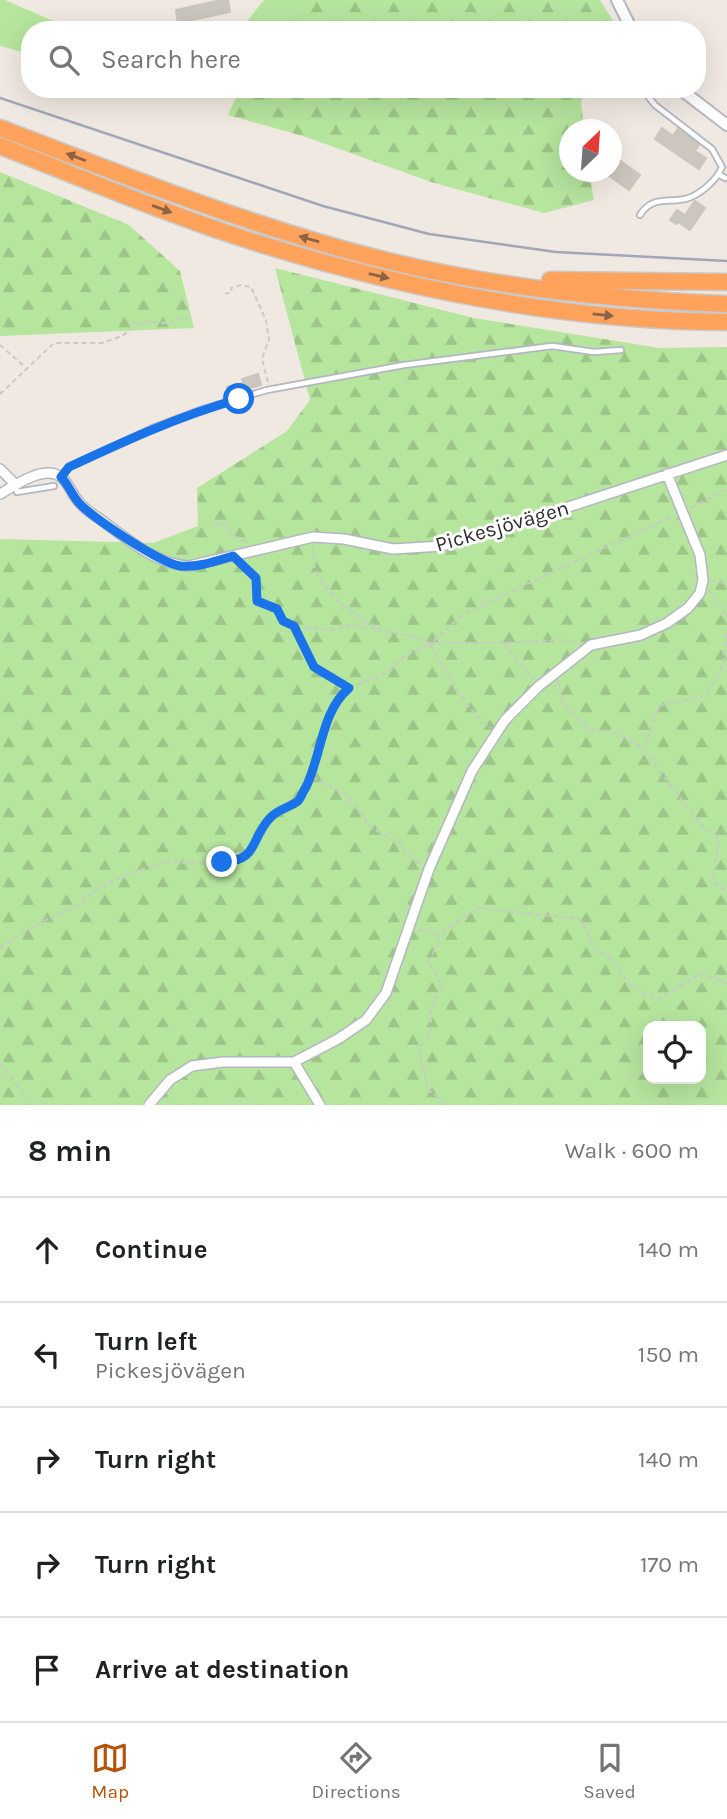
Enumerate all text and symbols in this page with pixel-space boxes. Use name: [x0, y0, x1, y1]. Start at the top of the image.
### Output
search box: [21, 21, 706, 98]
icon: search: [45, 41, 83, 79]
text: Search here: [101, 44, 241, 75]
north arrow: [559, 119, 622, 182]
one-way arrow: [65, 151, 86, 162]
one-way arrow: [152, 204, 173, 215]
one-way arrow: [298, 234, 319, 244]
one-way arrow: [368, 271, 390, 282]
one-way arrow: [592, 309, 614, 320]
route start: [223, 383, 254, 414]
street label: Pickesjövägen: [432, 495, 572, 557]
route end: [206, 846, 237, 877]
map controls: [643, 1021, 706, 1084]
button: locate: [643, 1021, 706, 1084]
text: 8 min: [28, 1133, 112, 1169]
text: Walk · 600 m: [565, 1137, 699, 1164]
icon: ahead: [28, 1231, 66, 1269]
text: Continue: [95, 1234, 207, 1265]
text: 140 m: [638, 1236, 699, 1263]
text: Turn left: [95, 1326, 197, 1357]
icon: left: [28, 1336, 66, 1374]
text: 150 m: [638, 1341, 699, 1368]
text: Pickesjövägen: [95, 1357, 246, 1384]
icon: right: [28, 1441, 66, 1479]
text: Turn right: [95, 1444, 216, 1475]
text: 140 m: [638, 1446, 699, 1473]
icon: right: [28, 1546, 66, 1584]
text: Turn right: [95, 1549, 216, 1580]
text: 170 m: [640, 1551, 699, 1578]
icon: arrive: [28, 1651, 66, 1689]
text: Arrive at destination: [95, 1654, 349, 1685]
tab: Map: [91, 1739, 129, 1803]
tab: Directions: [312, 1739, 401, 1803]
tab: Saved: [583, 1739, 636, 1803]

